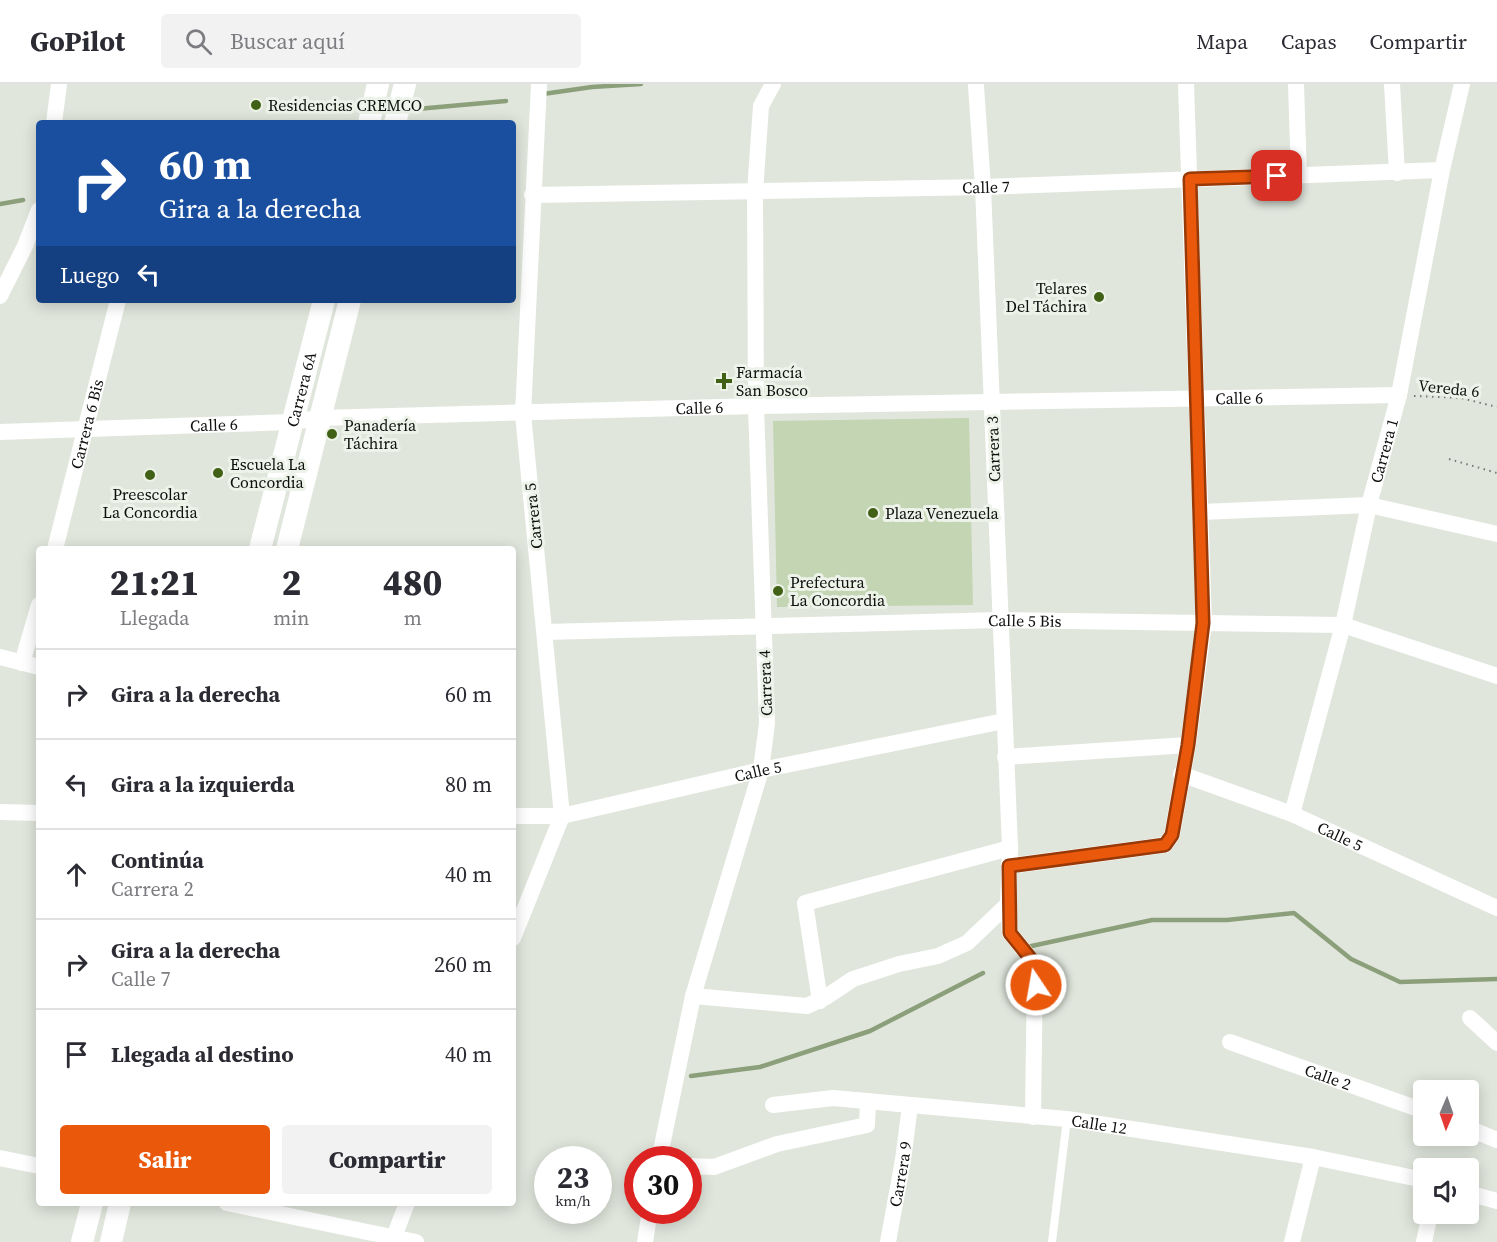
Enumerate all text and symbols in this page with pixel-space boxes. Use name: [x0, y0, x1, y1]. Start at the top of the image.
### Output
search box: [161, 14, 581, 68]
text: GoPilot: [30, 22, 125, 60]
icon: search: [182, 25, 215, 58]
text: Buscar aquí: [230, 26, 345, 56]
text: Mapa: [1196, 27, 1248, 56]
text: Capas: [1281, 27, 1337, 56]
text: Compartir: [1370, 27, 1467, 56]
place label: Residencias CREMCO: [268, 94, 422, 116]
marker: Residencias CREMCO: [249, 98, 263, 112]
text: 60 m: [159, 135, 252, 193]
icon: right: [60, 144, 138, 222]
pin: [1251, 150, 1302, 201]
icon: arrive: [1260, 159, 1293, 192]
street label: Calle 7: [962, 175, 1010, 198]
text: Gira a la derecha: [159, 190, 361, 227]
icon: left: [132, 258, 165, 291]
text: Luego: [60, 260, 120, 290]
place label: Telares Del Táchira: [1006, 277, 1088, 317]
marker: Telares Del Táchira: [1092, 290, 1106, 304]
street label: Carrera 6A: [281, 349, 321, 429]
place label: Farmacía San Bosco: [736, 361, 808, 401]
marker: Farmacía San Bosco: [717, 374, 731, 388]
street label: Vereda 6: [1417, 374, 1481, 402]
street label: Carrera 6 Bis: [65, 377, 109, 471]
street label: Calle 6: [1215, 386, 1263, 409]
street label: Calle 6: [675, 396, 724, 419]
street label: Calle 6: [190, 413, 238, 436]
place label: Panadería Táchira: [344, 414, 417, 454]
street label: Carrera 3: [981, 416, 1005, 482]
street label: Carrera 1: [1365, 416, 1403, 485]
marker: Panadería Táchira: [325, 427, 339, 441]
place label: Escuela La Concordia: [230, 453, 307, 493]
marker: Escuela La Concordia: [211, 466, 225, 480]
marker: Preescolar La Concordia: [143, 468, 157, 482]
street label: Carrera 5: [519, 482, 547, 550]
place label: Preescolar La Concordia: [102, 483, 198, 523]
place label: Plaza Venezuela: [885, 502, 1000, 524]
marker: Plaza Venezuela: [866, 506, 880, 520]
text: 21:21: [110, 558, 200, 607]
text: 2: [281, 558, 301, 607]
text: 480: [383, 558, 442, 607]
place label: Prefectura La Concordia: [790, 571, 886, 611]
marker: Prefectura La Concordia: [771, 584, 785, 598]
text: Llegada: [120, 604, 189, 632]
text: min: [273, 604, 309, 632]
text: m: [404, 604, 422, 632]
street label: Calle 5 Bis: [988, 609, 1062, 632]
street label: Carrera 4: [753, 650, 777, 716]
icon: right: [60, 678, 93, 711]
text: Gira a la derecha: [111, 679, 280, 709]
text: 60 m: [445, 679, 492, 709]
street label: Calle 5: [732, 755, 783, 787]
icon: left: [60, 768, 93, 801]
text: Gira a la izquierda: [111, 769, 295, 799]
text: 80 m: [445, 769, 492, 799]
street label: Calle 5: [1314, 816, 1366, 856]
text: Continúa: [111, 845, 204, 875]
icon: ahead: [60, 858, 93, 891]
text: 40 m: [445, 859, 492, 889]
text: Carrera 2: [111, 875, 194, 903]
text: Gira a la derecha: [111, 935, 280, 965]
icon: right: [60, 948, 93, 981]
text: 260 m: [434, 949, 492, 979]
position arrow: [1004, 953, 1068, 1017]
text: Calle 7: [111, 965, 171, 993]
icon: arrive: [60, 1038, 93, 1071]
text: Llegada al destino: [111, 1039, 294, 1069]
text: 40 m: [445, 1039, 492, 1069]
street label: Calle 2: [1302, 1058, 1354, 1095]
north arrow: [1413, 1080, 1479, 1146]
map controls: [1413, 1080, 1479, 1224]
street label: Calle 12: [1070, 1109, 1129, 1139]
button: Salir: [60, 1125, 270, 1194]
button: Compartir: [282, 1125, 492, 1194]
street label: Carrera 9: [884, 1140, 916, 1209]
speed limit sign: 30: [624, 1146, 702, 1224]
text: 23: [557, 1157, 589, 1198]
button: sound: [1413, 1158, 1479, 1224]
text: km/h: [555, 1190, 591, 1211]

